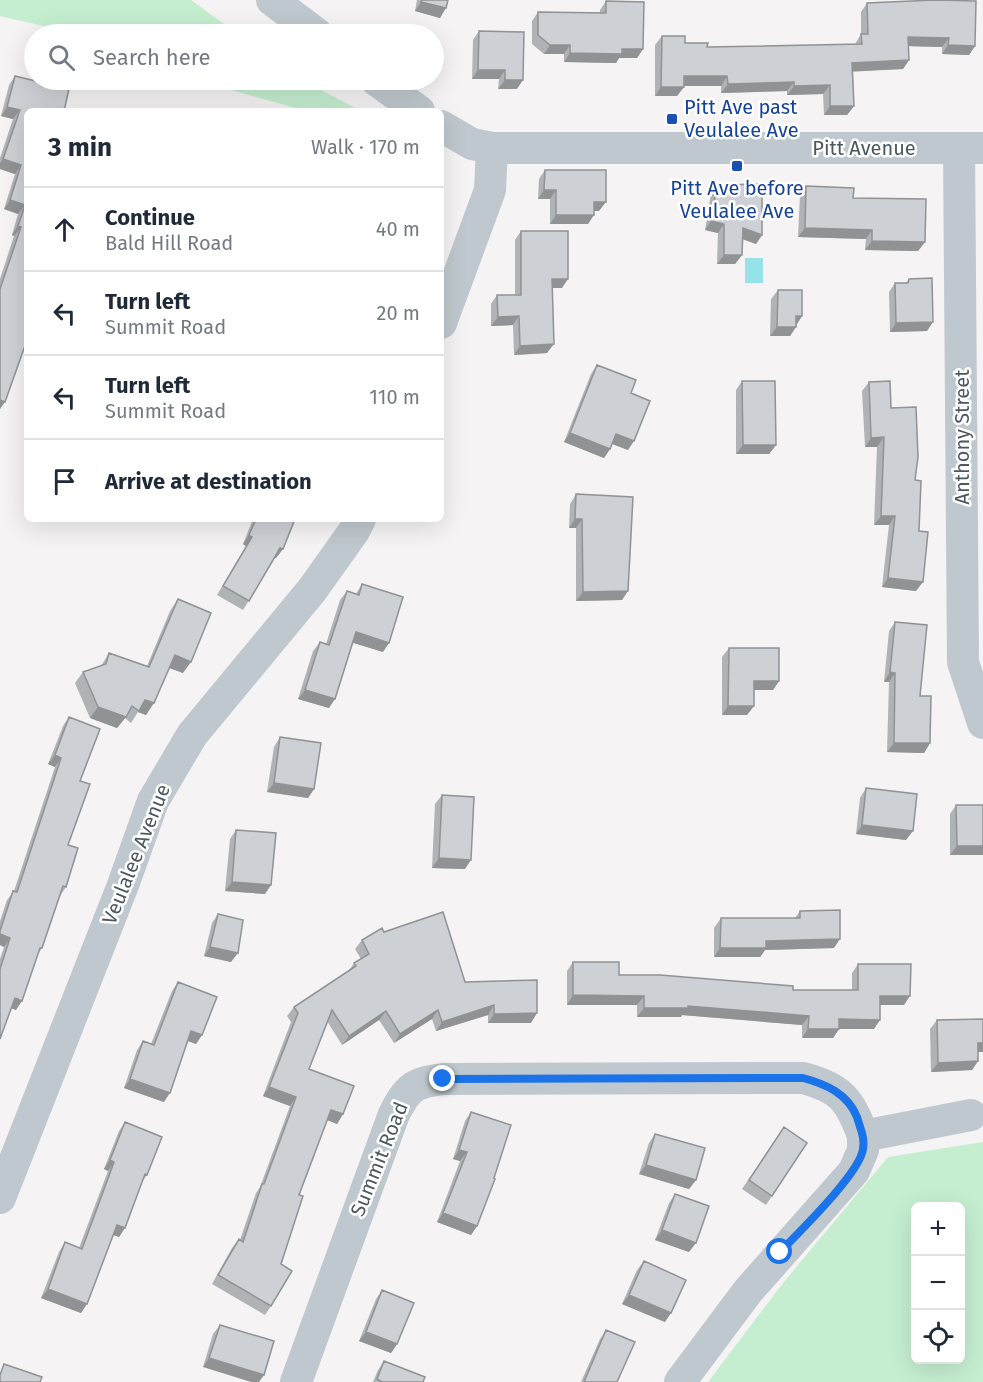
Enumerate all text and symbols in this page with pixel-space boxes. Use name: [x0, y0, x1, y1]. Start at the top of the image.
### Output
search box: [24, 24, 444, 90]
icon: search: [45, 41, 78, 74]
text: Search here: [93, 44, 211, 71]
place label: Pitt Ave past Veulalee Ave: [684, 95, 799, 142]
marker: Pitt Ave past Veulalee Ave: [665, 112, 679, 126]
text: 3 min: [48, 132, 112, 163]
text: Walk · 170 m: [311, 135, 420, 159]
street label: Pitt Avenue: [812, 136, 916, 160]
marker: Pitt Ave before Veulalee Ave: [730, 159, 744, 173]
place label: Pitt Ave before Veulalee Ave: [670, 176, 804, 223]
text: Continue: [105, 204, 195, 231]
icon: ahead: [48, 213, 81, 246]
text: 40 m: [376, 217, 420, 241]
text: Bald Hill Road: [105, 231, 233, 255]
text: Turn left: [105, 288, 190, 315]
icon: left: [48, 297, 81, 330]
text: 20 m: [377, 301, 420, 325]
text: Summit Road: [105, 315, 226, 339]
street label: Anthony Street: [950, 369, 974, 504]
text: Turn left: [105, 372, 190, 399]
icon: left: [48, 381, 81, 414]
text: 110 m: [369, 385, 420, 409]
text: Summit Road: [105, 399, 226, 423]
icon: arrive: [48, 465, 81, 498]
text: Arrive at destination: [105, 468, 312, 495]
street label: Veulalee Avenue: [97, 781, 175, 927]
route end: [429, 1065, 455, 1091]
street label: Summit Road: [345, 1098, 413, 1220]
map controls: [911, 1202, 965, 1364]
button: +: [911, 1202, 965, 1256]
route start: [766, 1238, 792, 1264]
button: −: [911, 1256, 965, 1310]
button: locate: [911, 1310, 965, 1364]

